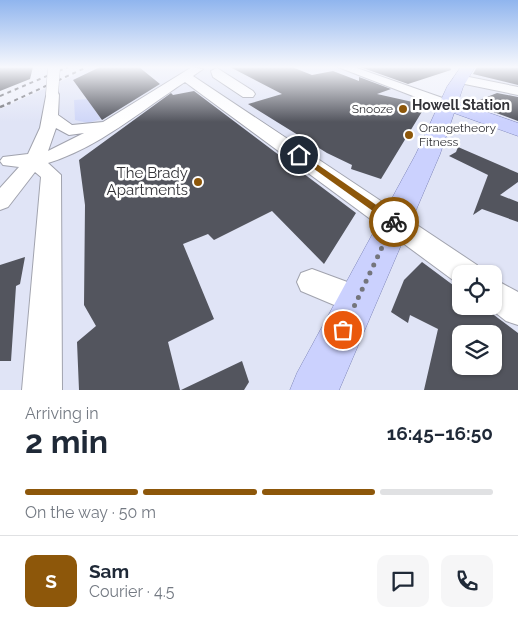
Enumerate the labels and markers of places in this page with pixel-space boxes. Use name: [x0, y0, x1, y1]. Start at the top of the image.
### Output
place label: Snooze: [352, 102, 393, 116]
marker: Snooze: [397, 103, 409, 115]
place label: Orangetheory Fitness: [419, 121, 497, 149]
marker: Orangetheory Fitness: [403, 129, 415, 141]
pin: [278, 134, 320, 176]
place label: The Brady Apartments: [107, 164, 188, 199]
marker: The Brady Apartments: [192, 176, 204, 188]
pin: [322, 309, 364, 351]

